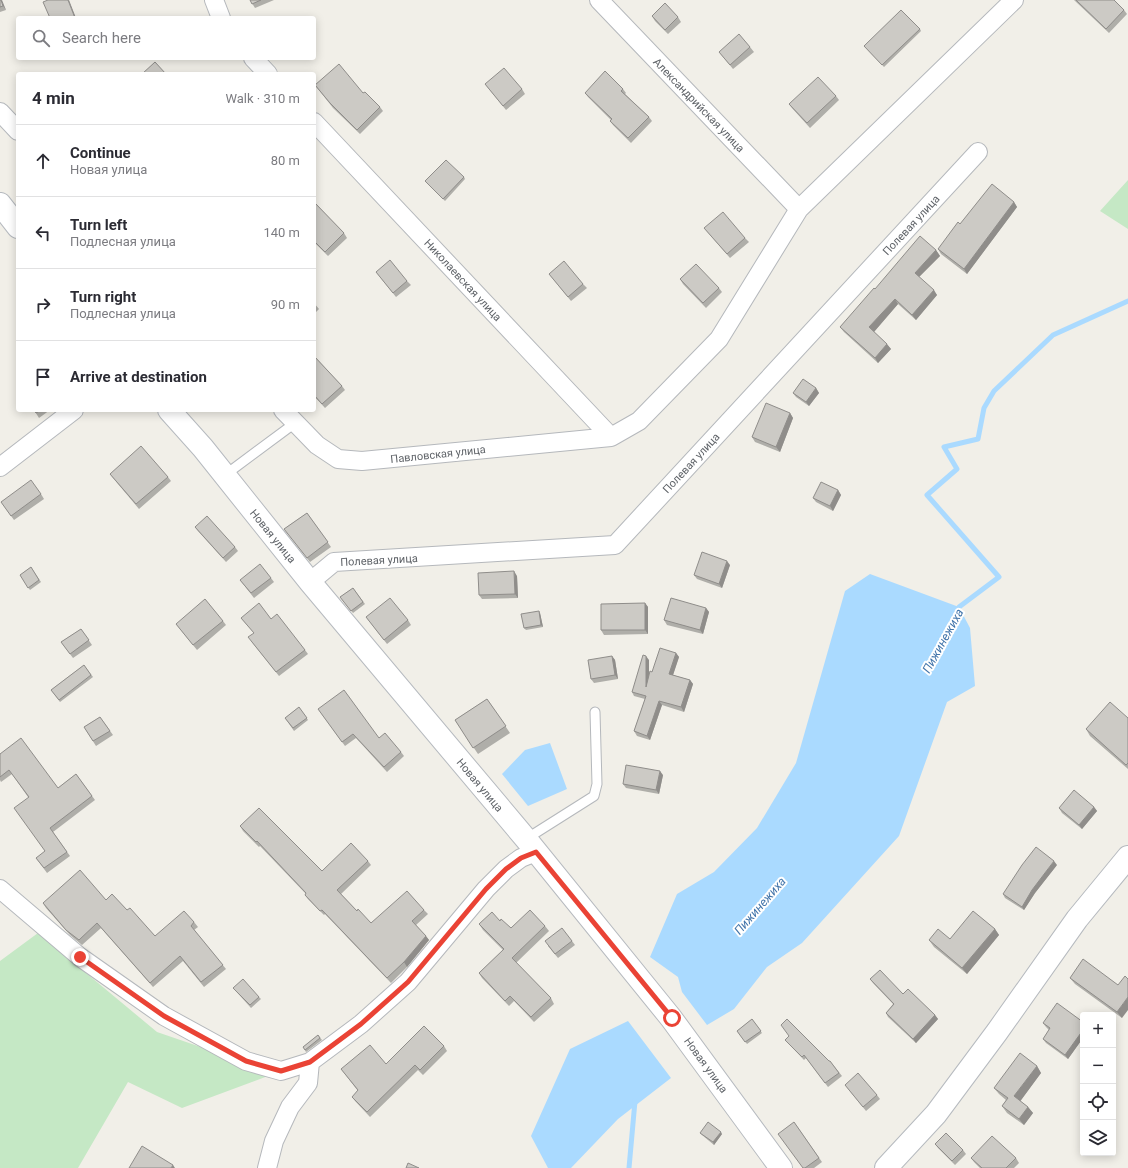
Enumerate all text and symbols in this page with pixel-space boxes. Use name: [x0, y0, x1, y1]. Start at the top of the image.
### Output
search box: [16, 16, 316, 60]
icon: search: [30, 27, 52, 49]
text: Search here: [62, 29, 141, 47]
street label: Александрийская улица: [650, 56, 747, 155]
text: 4 min: [32, 88, 75, 108]
text: Walk · 310 m: [225, 91, 300, 106]
text: Continue: [70, 144, 131, 162]
icon: ahead: [32, 150, 54, 172]
text: 80 m: [271, 153, 300, 168]
text: Новая улица: [70, 162, 147, 177]
street label: Полевая улица: [880, 193, 943, 258]
text: Turn left: [70, 216, 127, 234]
icon: left: [32, 222, 54, 244]
text: 140 m: [263, 225, 300, 240]
text: Подлесная улица: [70, 234, 176, 249]
street label: Николаевская улица: [421, 237, 504, 324]
text: Turn right: [70, 288, 136, 306]
icon: right: [32, 294, 54, 316]
text: 90 m: [271, 297, 300, 312]
text: Подлесная улица: [70, 306, 176, 321]
icon: arrive: [32, 366, 54, 388]
text: Arrive at destination: [70, 368, 207, 386]
street label: Полевая улица: [660, 431, 723, 496]
street label: Павловская улица: [390, 443, 486, 466]
street label: Новая улица: [247, 507, 298, 566]
street label: Полевая улица: [340, 552, 418, 569]
water label: Пижинежиха: [920, 606, 966, 676]
street label: Новая улица: [454, 756, 506, 815]
water label: Пижинежиха: [731, 875, 789, 937]
route end: [71, 948, 89, 966]
route start: [663, 1009, 681, 1027]
map controls: [1080, 1012, 1116, 1156]
button: +: [1080, 1012, 1116, 1048]
street label: Новая улица: [681, 1035, 730, 1096]
button: −: [1080, 1048, 1116, 1084]
button: locate: [1080, 1084, 1116, 1120]
button: layers: [1080, 1120, 1116, 1156]

